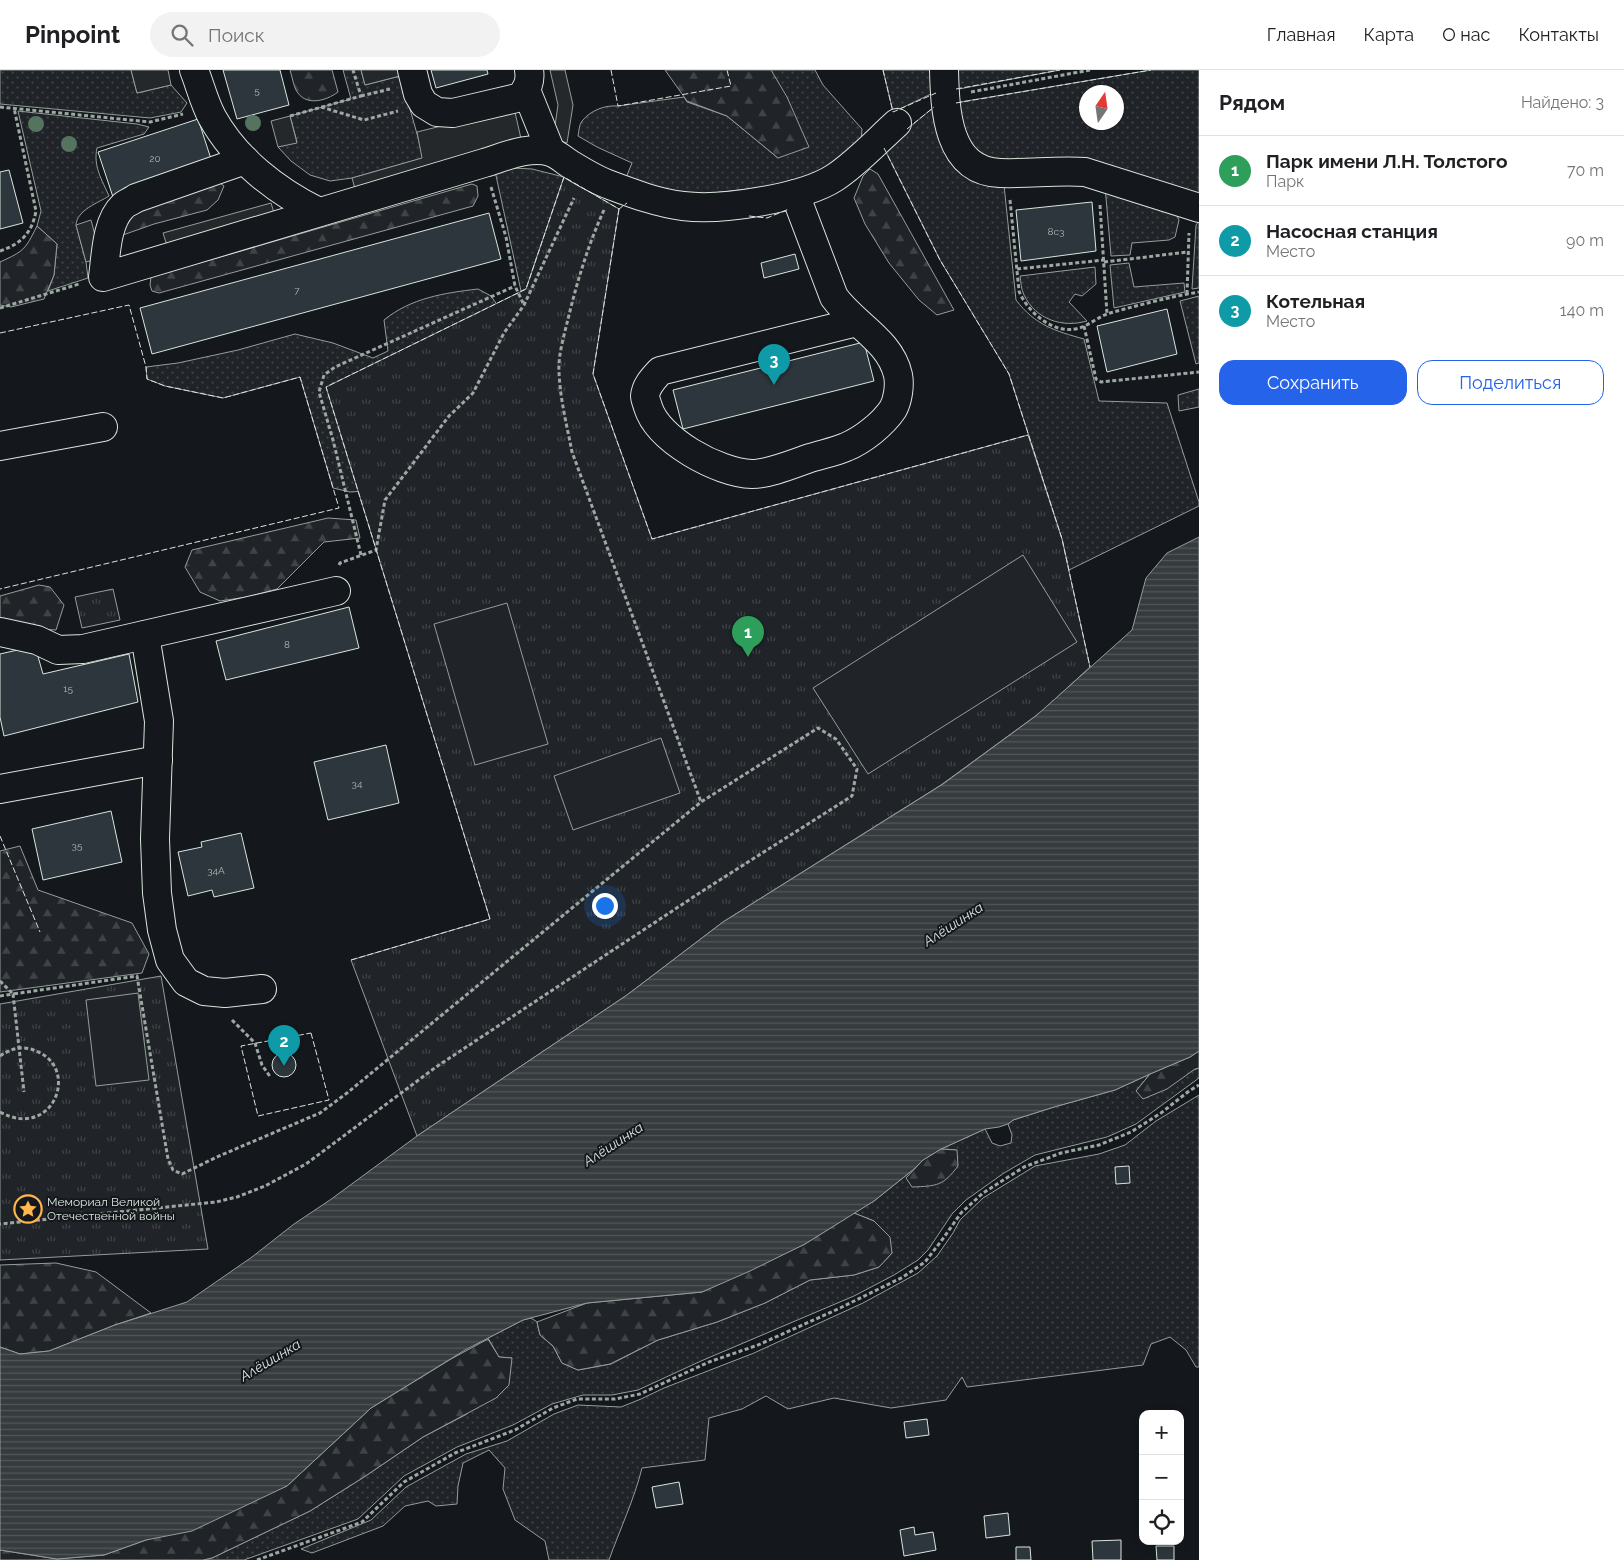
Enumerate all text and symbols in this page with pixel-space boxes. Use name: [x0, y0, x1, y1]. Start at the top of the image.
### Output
search box: [150, 12, 500, 57]
text: Pinpoint: [25, 20, 120, 49]
icon: search: [168, 21, 196, 49]
text: Поиск: [208, 24, 265, 46]
text: Главная: [1267, 24, 1335, 45]
text: Карта: [1363, 24, 1414, 45]
text: О нас: [1442, 24, 1490, 45]
text: Контакты: [1518, 24, 1599, 45]
house number: 5: [254, 85, 260, 96]
north arrow: [1079, 85, 1124, 130]
text: Рядом: [1219, 90, 1285, 115]
text: Найдено: 3: [1521, 93, 1604, 112]
text: Парк имени Л.Н. Толстого: [1266, 150, 1507, 172]
house number: 20: [149, 153, 161, 164]
text: 1: [1231, 161, 1239, 180]
text: 70 m: [1567, 161, 1604, 180]
text: Парк: [1266, 172, 1304, 191]
text: Насосная станция: [1266, 220, 1438, 242]
house number: 8с3: [1048, 226, 1064, 237]
text: 2: [1230, 231, 1240, 250]
text: 90 m: [1566, 231, 1604, 250]
text: Место: [1266, 242, 1315, 261]
house number: 7: [294, 285, 300, 296]
text: Котельная: [1266, 290, 1365, 312]
text: 3: [1231, 301, 1239, 320]
text: 140 m: [1560, 301, 1604, 320]
text: Место: [1266, 312, 1315, 331]
pin: 3: [758, 344, 790, 385]
button: Сохранить: [1219, 360, 1407, 405]
button: Поделиться: [1417, 360, 1604, 405]
pin: 1: [732, 616, 764, 657]
house number: 8: [284, 639, 290, 650]
house number: 15: [63, 683, 73, 694]
house number: 34: [352, 778, 363, 789]
house number: 35: [72, 840, 83, 851]
house number: 34А: [207, 865, 225, 876]
your location: [592, 893, 618, 919]
water label: Алёшинка: [919, 899, 986, 950]
pin: 2: [268, 1025, 300, 1066]
water label: Алёшинка: [579, 1119, 646, 1170]
place icon: Мемориал Великой Отечественной войны: [13, 1194, 43, 1224]
place label: Мемориал Великой Отечественной войны: [47, 1195, 175, 1223]
water label: Алёшинка: [236, 1336, 303, 1385]
map controls: [1139, 1410, 1184, 1545]
button: +: [1139, 1410, 1184, 1455]
button: −: [1139, 1455, 1184, 1500]
button: locate: [1139, 1500, 1184, 1545]

